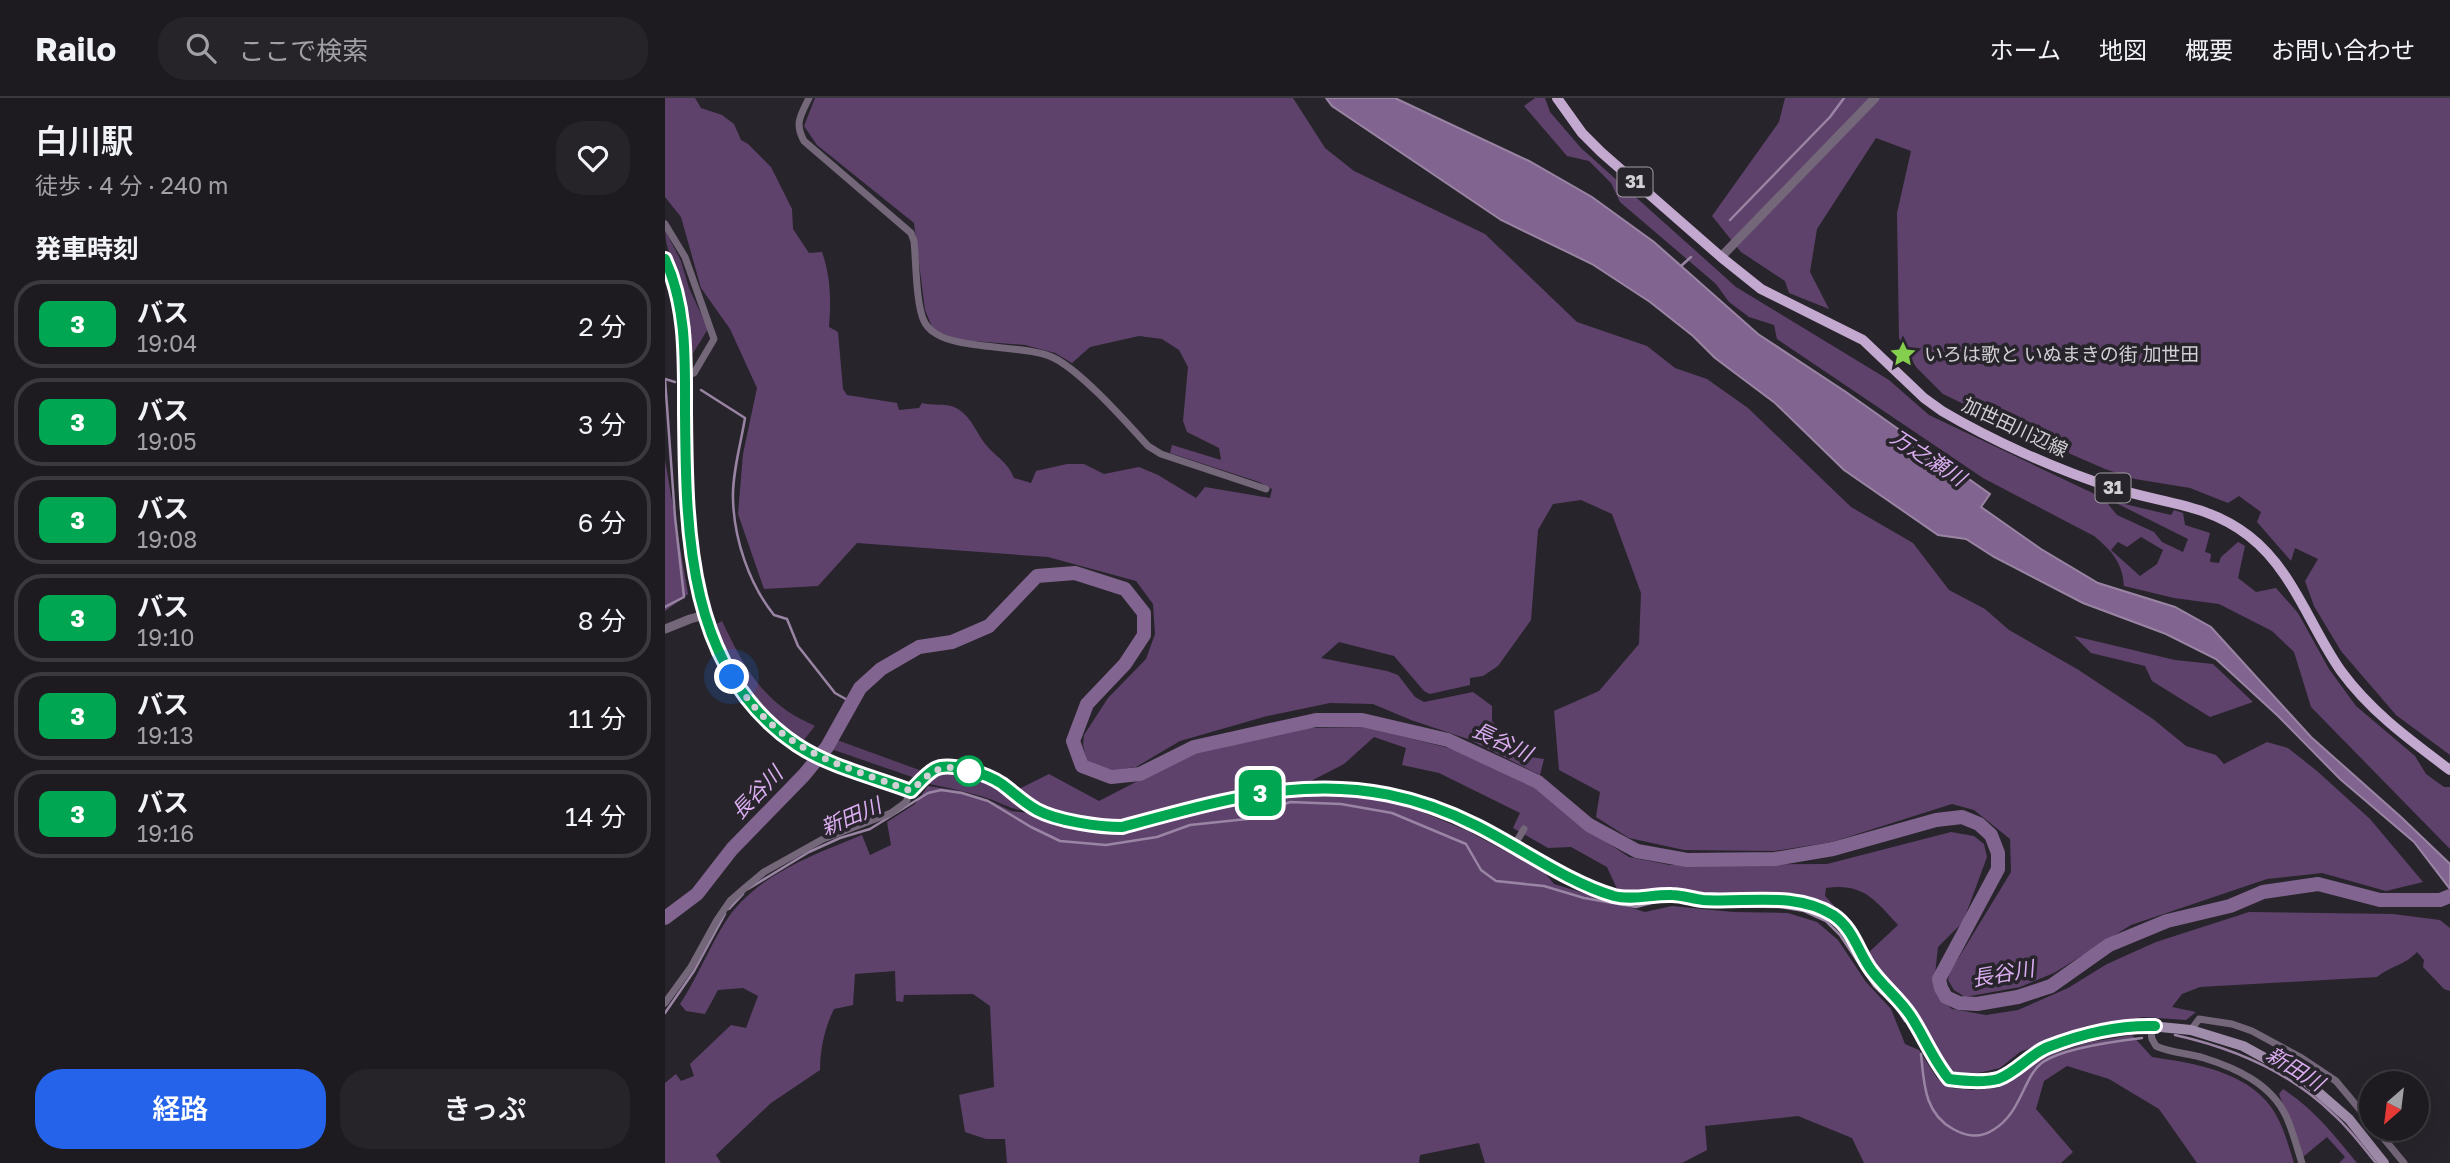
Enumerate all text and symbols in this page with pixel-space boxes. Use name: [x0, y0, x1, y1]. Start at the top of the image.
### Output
search box: [158, 17, 648, 80]
text: Railo: [35, 29, 116, 68]
icon: search: [182, 29, 220, 67]
text: ここで検索: [238, 35, 368, 66]
text: ホーム: [1990, 35, 2061, 64]
text: 地図: [2099, 35, 2147, 64]
text: 概要: [2185, 35, 2233, 64]
text: お問い合わせ: [2271, 35, 2415, 64]
text: 白川駅: [35, 121, 134, 160]
button: heart: [556, 121, 630, 195]
road number: 31: [1618, 168, 1653, 196]
text: 徒歩 · 4 分 · 240 m: [35, 171, 228, 199]
text: 発車時刻: [35, 233, 139, 264]
text: バス: [137, 297, 189, 328]
text: 3: [70, 309, 85, 338]
text: 2 分: [578, 311, 626, 342]
text: 19:04: [137, 329, 197, 357]
place icon: いろは歌と いぬまきの街 加世田: [1888, 339, 1918, 369]
place label: いろは歌と いぬまきの街 加世田: [1924, 342, 2200, 365]
street label: 加世田川辺線: [1959, 392, 2072, 461]
text: バス: [137, 395, 189, 426]
text: 3: [70, 407, 85, 436]
text: 3 分: [578, 409, 626, 440]
water label: 万之瀬川: [1886, 423, 1973, 492]
text: 19:05: [137, 427, 197, 455]
road number: 31: [2095, 474, 2131, 502]
text: バス: [137, 493, 189, 524]
text: 3: [70, 505, 85, 534]
text: 6 分: [578, 507, 626, 538]
text: 19:08: [137, 525, 197, 553]
text: バス: [137, 591, 189, 622]
text: 3: [70, 603, 85, 632]
text: 8 分: [578, 605, 626, 636]
text: 19:10: [137, 623, 194, 651]
your location: [714, 659, 749, 694]
text: バス: [137, 689, 189, 720]
text: 3: [70, 701, 85, 730]
text: 11 分: [568, 703, 626, 734]
water label: 長谷川: [1468, 716, 1538, 767]
text: 19:13: [137, 721, 194, 749]
unlabelled marker: [954, 756, 984, 786]
water label: 長谷川: [725, 759, 789, 824]
line badge: 3: [1237, 770, 1283, 816]
text: 3: [1253, 778, 1267, 807]
text: バス: [137, 787, 189, 818]
water label: 新田川: [817, 791, 887, 840]
text: 3: [70, 799, 85, 828]
text: 14 分: [565, 801, 626, 832]
text: 19:16: [137, 819, 194, 847]
water label: 長谷川: [1970, 954, 2038, 991]
water label: 新田川: [2262, 1040, 2331, 1097]
button: 経路: [35, 1069, 326, 1149]
button: きっぷ: [340, 1069, 630, 1149]
north arrow: [2359, 1071, 2429, 1141]
map controls: [2359, 1071, 2429, 1141]

